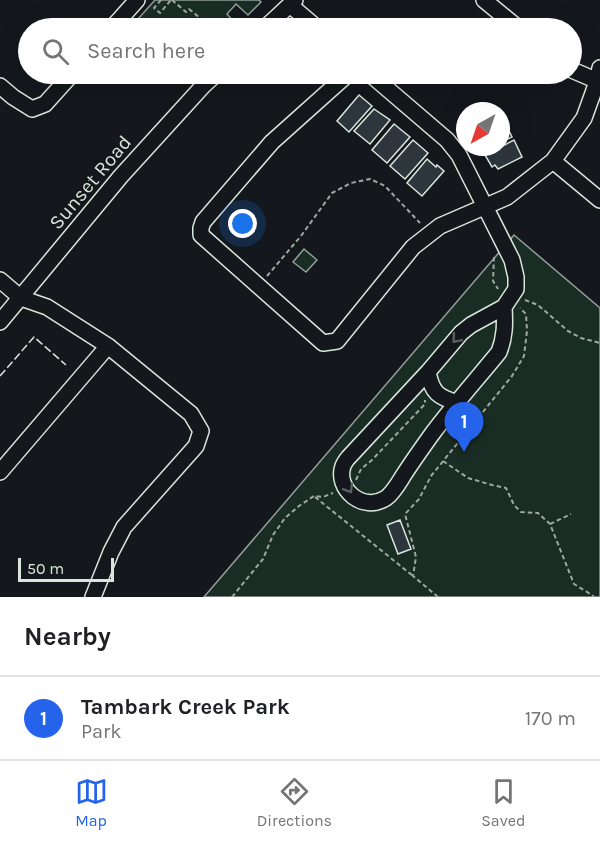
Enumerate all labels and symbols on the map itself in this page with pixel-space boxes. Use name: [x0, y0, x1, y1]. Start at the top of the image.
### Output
north arrow: [456, 102, 510, 156]
street label: Sunset Road: [44, 131, 136, 234]
your location: [228, 209, 257, 238]
one-way arrow: [452, 333, 463, 343]
pin: 1: [444, 402, 484, 452]
one-way arrow: [341, 483, 353, 493]
scale bar: [18, 555, 114, 582]

